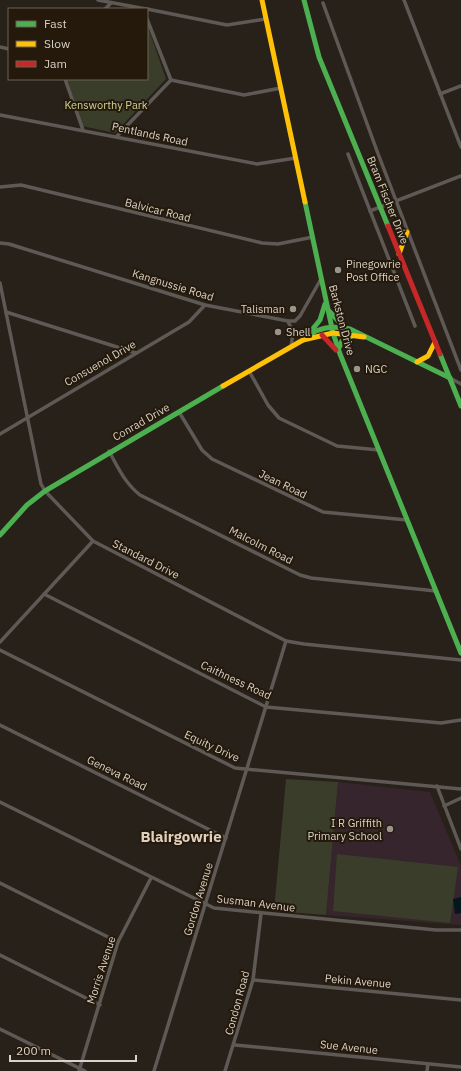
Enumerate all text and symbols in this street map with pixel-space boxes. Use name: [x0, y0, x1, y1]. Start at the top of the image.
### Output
legend: [8, 8, 148, 80]
text: Fast: [44, 16, 67, 31]
text: Slow: [44, 36, 70, 51]
text: Jam: [44, 56, 67, 71]
park label: Kensworthy Park: [64, 98, 148, 112]
street label: Pentlands Road: [111, 119, 189, 149]
street label: Bram Fischer Drive: [364, 154, 412, 246]
street label: Balvicar Road: [124, 195, 192, 225]
place label: Pinegowrie Post Office: [346, 257, 401, 284]
marker: Pinegowrie Post Office: [333, 265, 343, 275]
street label: Kangnussie Road: [131, 266, 215, 304]
street label: Barkston Drive: [326, 283, 358, 357]
place label: Talisman: [241, 302, 285, 316]
marker: Talisman: [288, 304, 298, 314]
place label: Shell: [286, 325, 311, 339]
marker: Shell: [273, 327, 283, 337]
street label: Consuenol Drive: [62, 337, 138, 389]
place label: NGC: [365, 362, 387, 376]
marker: NGC: [352, 364, 362, 374]
street label: Conrad Drive: [110, 400, 172, 444]
street label: Jean Road: [257, 466, 309, 502]
street label: Malcolm Road: [227, 523, 295, 567]
street label: Standard Drive: [110, 536, 182, 582]
street label: Caithness Road: [198, 658, 274, 702]
street label: Equity Drive: [182, 727, 242, 765]
street label: Geneva Road: [85, 752, 149, 794]
place label: I R Griffith Primary School: [307, 816, 382, 843]
marker: I R Griffith Primary School: [385, 824, 395, 834]
district label: Blairgowrie: [140, 827, 222, 846]
street label: Gordon Avenue: [180, 861, 216, 937]
street label: Susman Avenue: [216, 891, 296, 915]
street label: Morris Avenue: [83, 934, 119, 1006]
street label: Condon Road: [222, 969, 252, 1037]
street label: Pekin Avenue: [324, 971, 392, 991]
scale bar: [10, 1037, 136, 1063]
street label: Sue Avenue: [319, 1037, 379, 1057]
text: 200 m: [16, 1043, 51, 1058]

